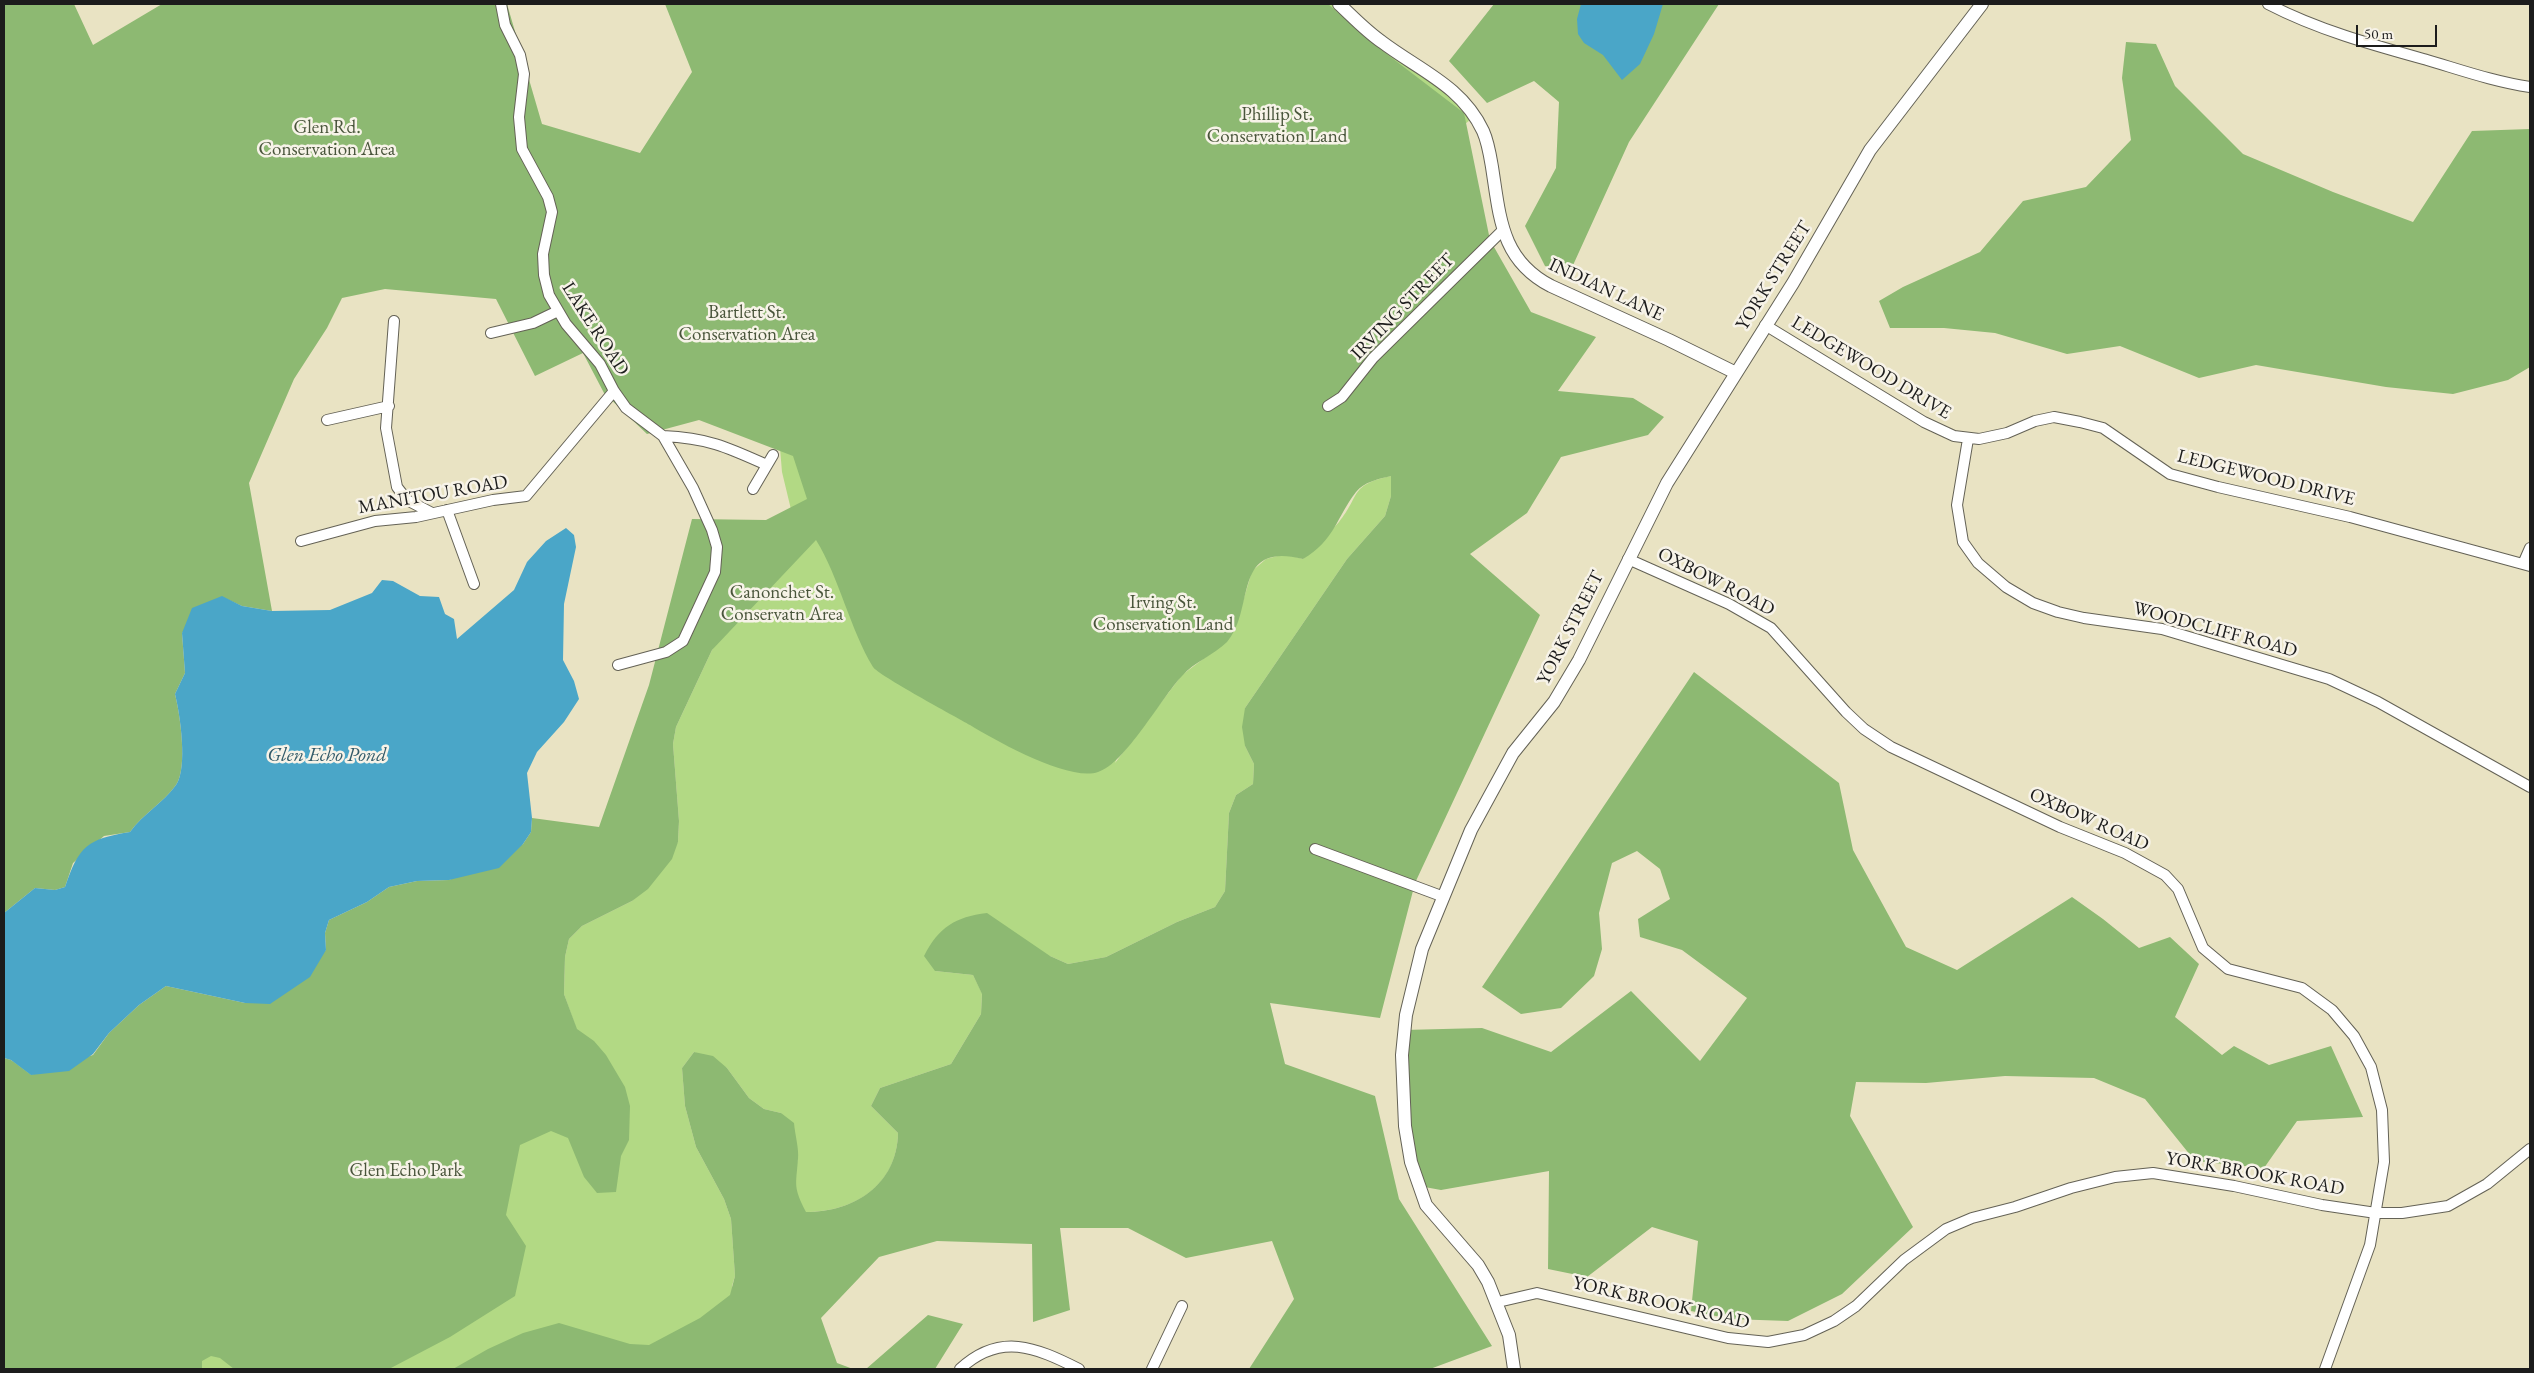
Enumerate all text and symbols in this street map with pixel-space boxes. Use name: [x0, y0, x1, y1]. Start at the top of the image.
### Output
scale bar: [2359, 15, 2440, 47]
text: 50 m: [2364, 24, 2393, 43]
park label: Phillip St. Conservation Land: [1207, 104, 1347, 148]
park label: Glen Rd. Conservation Area: [259, 117, 395, 161]
street label: YORK STREET: [1731, 217, 1817, 335]
street label: IRVING STREET: [1347, 249, 1459, 365]
street label: INDIAN LANE: [1545, 253, 1667, 327]
street label: LAKE ROAD: [556, 278, 634, 380]
park label: Bartlett St. Conservation Area: [679, 302, 815, 346]
street label: LEDGEWOOD DRIVE: [1787, 311, 1955, 425]
street label: LEDGEWOOD DRIVE: [2175, 445, 2357, 511]
street label: MANITOU ROAD: [356, 471, 510, 519]
street label: OXBOW ROAD: [1654, 543, 1778, 621]
street label: YORK STREET: [1533, 567, 1609, 689]
park label: Canonchet St. Conservatn Area: [721, 582, 843, 626]
park label: Irving St. Conservation Land: [1093, 592, 1233, 636]
street label: WOODCLIFF ROAD: [2130, 597, 2300, 663]
water label: Glen Echo Pond: [267, 744, 387, 768]
street label: OXBOW ROAD: [2026, 783, 2152, 857]
street label: YORK BROOK ROAD: [2164, 1147, 2346, 1201]
park label: Glen Echo Park: [350, 1160, 462, 1182]
street label: YORK BROOK ROAD: [1570, 1272, 1752, 1334]

